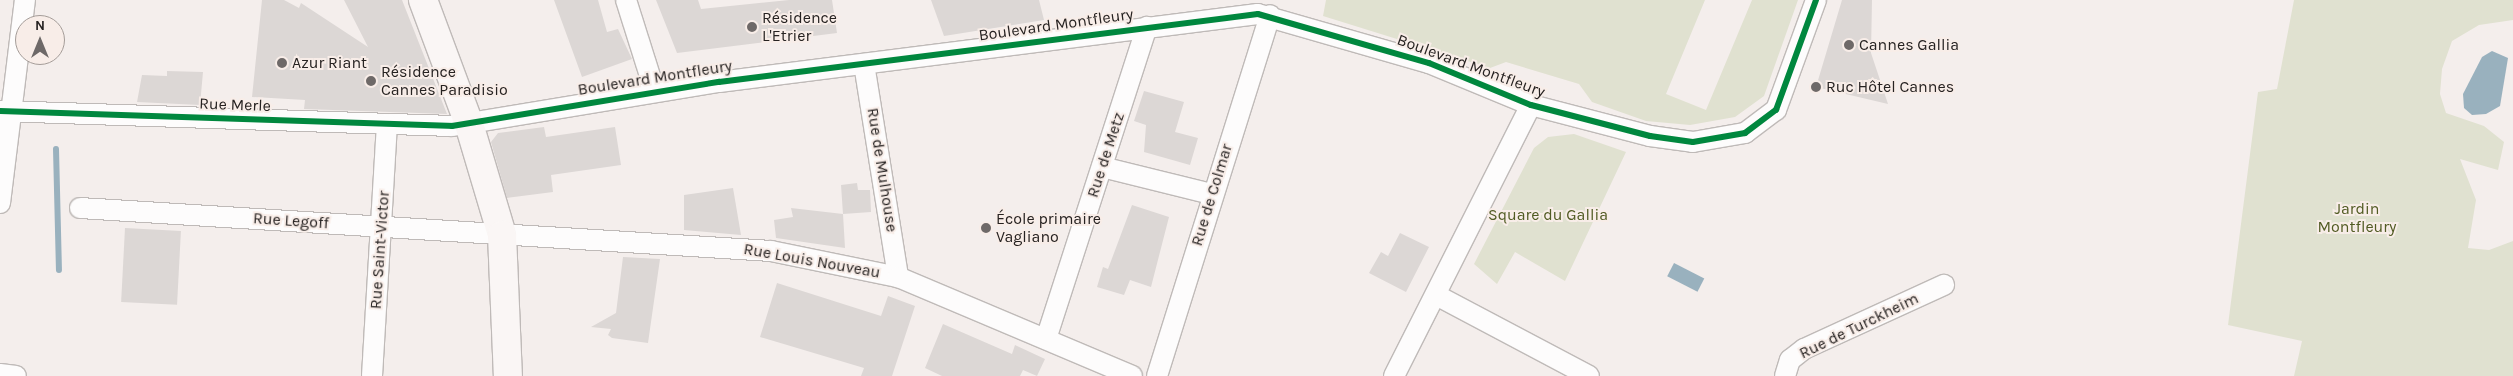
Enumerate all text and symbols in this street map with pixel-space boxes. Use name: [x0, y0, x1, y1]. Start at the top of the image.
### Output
street label: Boulevard Montfleury: [977, 5, 1135, 45]
place label: Résidence L'Etrier: [762, 8, 837, 46]
north arrow: [15, 15, 65, 65]
text: N: [35, 17, 45, 34]
marker: Résidence L'Etrier: [746, 21, 758, 33]
street label: Boulevard Montfleury: [1394, 30, 1548, 102]
place label: Cannes Gallia: [1859, 35, 1959, 55]
marker: Cannes Gallia: [1843, 39, 1855, 51]
place label: Azur Riant: [292, 53, 367, 73]
street label: Boulevard Montfleury: [576, 56, 734, 100]
marker: Azur Riant: [276, 57, 288, 69]
place label: Résidence Cannes Paradisio: [381, 62, 508, 100]
marker: Résidence Cannes Paradisio: [365, 75, 377, 87]
place label: Ruc Hôtel Cannes: [1826, 77, 1954, 97]
marker: Ruc Hôtel Cannes: [1810, 81, 1822, 93]
street label: Rue Merle: [199, 94, 271, 116]
street label: Rue de Mulhouse: [863, 107, 901, 233]
street label: Rue de Metz: [1083, 110, 1129, 200]
street label: Rue de Colmar: [1187, 142, 1237, 248]
street label: Rue Saint-Victor: [366, 190, 394, 310]
park label: Jardin Montfleury: [2317, 199, 2397, 237]
park label: Square du Gallia: [1488, 205, 1608, 225]
street label: Rue Legoff: [252, 209, 330, 233]
place label: École primaire Vagliano: [996, 209, 1101, 247]
marker: École primaire Vagliano: [980, 222, 992, 234]
street label: Rue Louis Nouveau: [742, 240, 882, 282]
street label: Rue de Turckheim: [1796, 289, 1922, 363]

